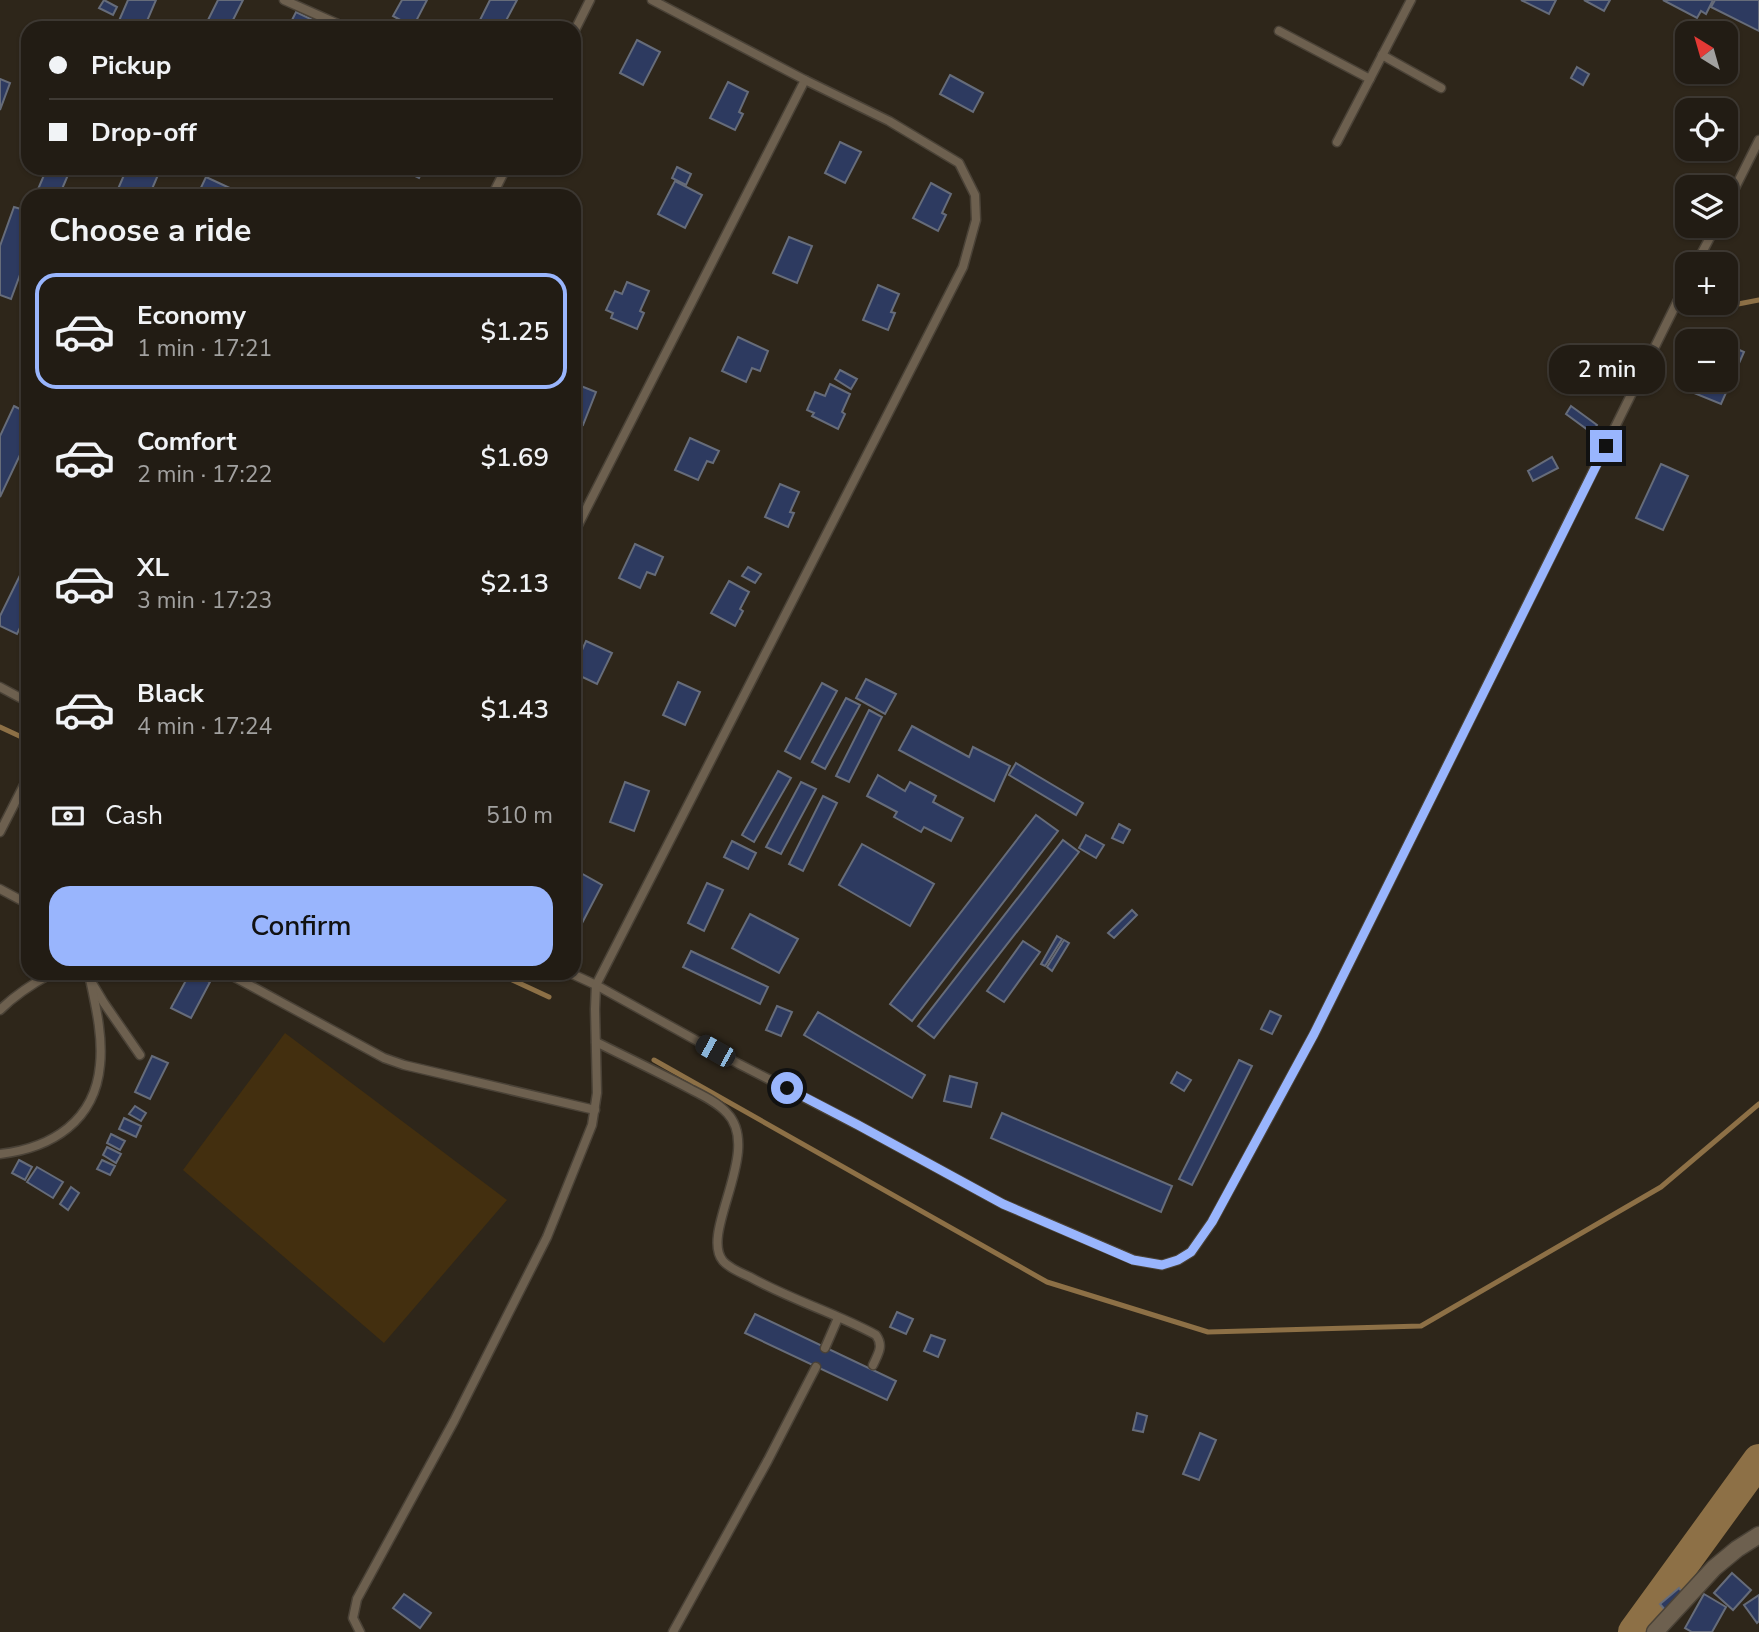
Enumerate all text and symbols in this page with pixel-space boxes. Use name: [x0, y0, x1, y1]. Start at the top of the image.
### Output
north arrow: [1675, 21, 1738, 84]
map controls: [1675, 21, 1738, 392]
text: Pickup: [91, 48, 171, 83]
button: locate: [1675, 98, 1738, 161]
text: Drop-off: [91, 115, 197, 150]
button: layers: [1675, 175, 1738, 238]
text: Choose a ride: [49, 209, 251, 252]
button: +: [1675, 252, 1738, 315]
text: Economy: [137, 298, 246, 333]
icon: car: [53, 300, 116, 363]
text: $1.25: [480, 314, 549, 349]
button: −: [1675, 329, 1738, 392]
text: 1 min · 17:21: [137, 333, 272, 364]
callout: 2 min: [1548, 344, 1664, 394]
text: 2 min: [1578, 354, 1636, 385]
text: Comfort: [137, 424, 237, 459]
icon: car: [53, 426, 116, 489]
route end: [1590, 430, 1622, 462]
text: $1.69: [480, 440, 549, 475]
text: 2 min · 17:22: [137, 459, 272, 490]
text: XL: [137, 550, 169, 585]
icon: car: [53, 552, 116, 615]
text: $2.13: [480, 566, 549, 601]
text: 3 min · 17:23: [137, 585, 272, 616]
text: Black: [137, 676, 204, 711]
icon: car: [53, 678, 116, 741]
text: $1.43: [480, 692, 549, 727]
text: 4 min · 17:24: [137, 711, 272, 742]
icon: cash: [49, 797, 87, 835]
text: Cash: [105, 798, 163, 833]
text: 510 m: [486, 800, 553, 831]
button: Confirm: [49, 886, 553, 966]
car: [692, 1032, 739, 1070]
route start: [771, 1072, 803, 1104]

